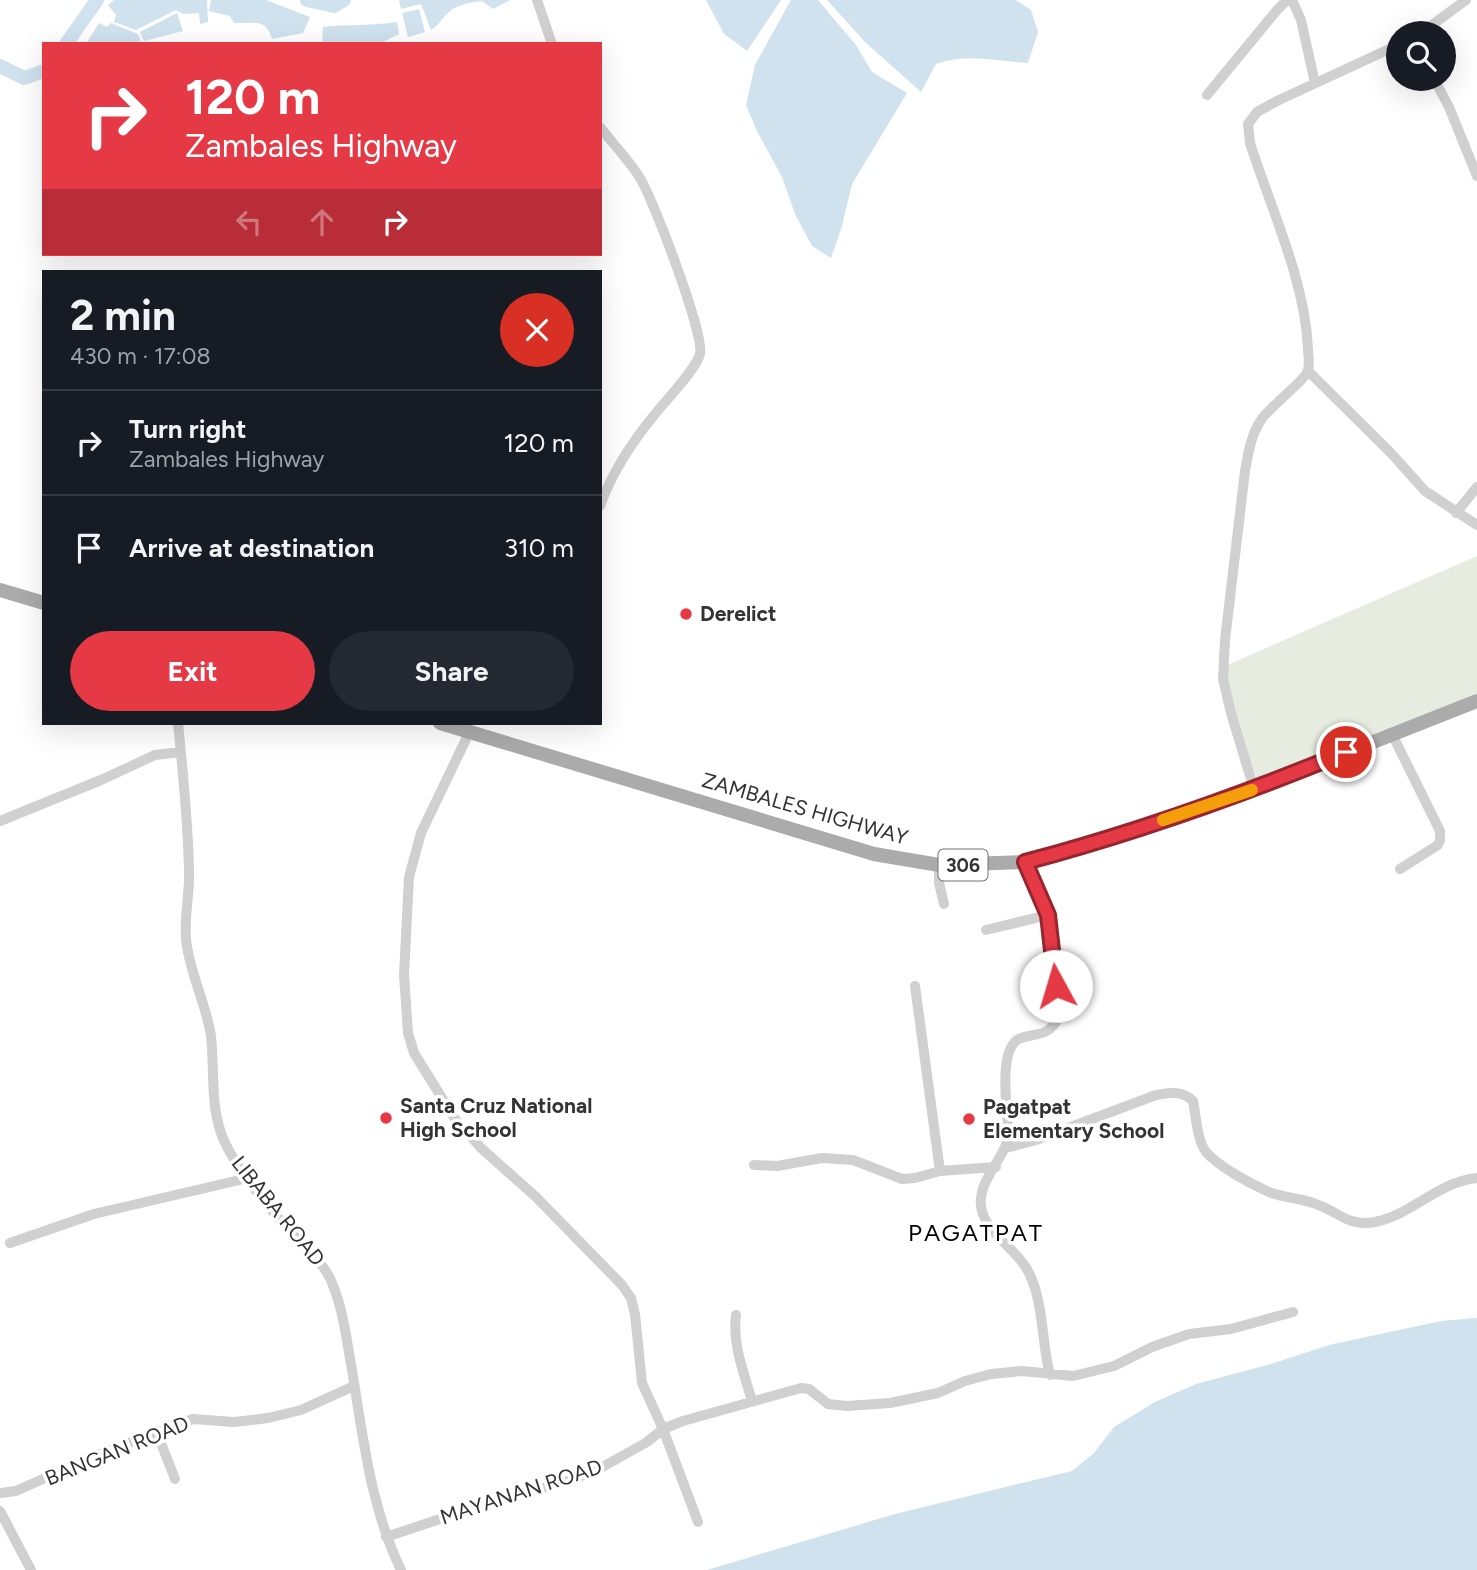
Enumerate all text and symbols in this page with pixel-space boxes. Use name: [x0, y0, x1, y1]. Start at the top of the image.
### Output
map controls: [1386, 21, 1456, 91]
button: search: [1386, 21, 1456, 91]
text: 120 m: [185, 67, 320, 126]
icon: right: [70, 70, 161, 161]
text: Zambales Highway: [185, 127, 457, 165]
icon: left: [230, 203, 268, 241]
icon: ahead: [303, 203, 341, 241]
icon: right: [376, 203, 414, 241]
text: 2 min: [70, 290, 176, 341]
button: close: [500, 293, 574, 367]
text: 430 m · 17:08: [70, 342, 211, 370]
text: Turn right: [129, 413, 246, 445]
icon: right: [70, 424, 108, 462]
text: 120 m: [504, 427, 574, 459]
text: Zambales Highway: [129, 445, 324, 473]
icon: arrive: [70, 529, 108, 567]
text: Arrive at destination: [129, 532, 374, 564]
text: 310 m: [504, 532, 574, 564]
place label: Derelict: [700, 601, 777, 626]
marker: Derelict: [678, 606, 694, 622]
button: Exit: [70, 631, 315, 711]
button: Share: [329, 631, 574, 711]
pin: [1316, 722, 1376, 782]
icon: arrive: [1327, 733, 1365, 771]
street label: ZAMBALES HIGHWAY: [699, 767, 911, 850]
road number: 306: [939, 850, 988, 880]
position arrow: [1019, 949, 1093, 1023]
place label: Santa Cruz National High School: [400, 1093, 592, 1142]
place label: Pagatpat Elementary School: [983, 1094, 1164, 1143]
marker: Santa Cruz National High School: [378, 1110, 394, 1126]
marker: Pagatpat Elementary School: [961, 1111, 977, 1127]
street label: LIBABA ROAD: [227, 1151, 330, 1271]
district label: PAGATPAT: [908, 1218, 1044, 1247]
street label: BANGAN ROAD: [41, 1410, 192, 1491]
street label: MAYANAN ROAD: [437, 1454, 605, 1529]

